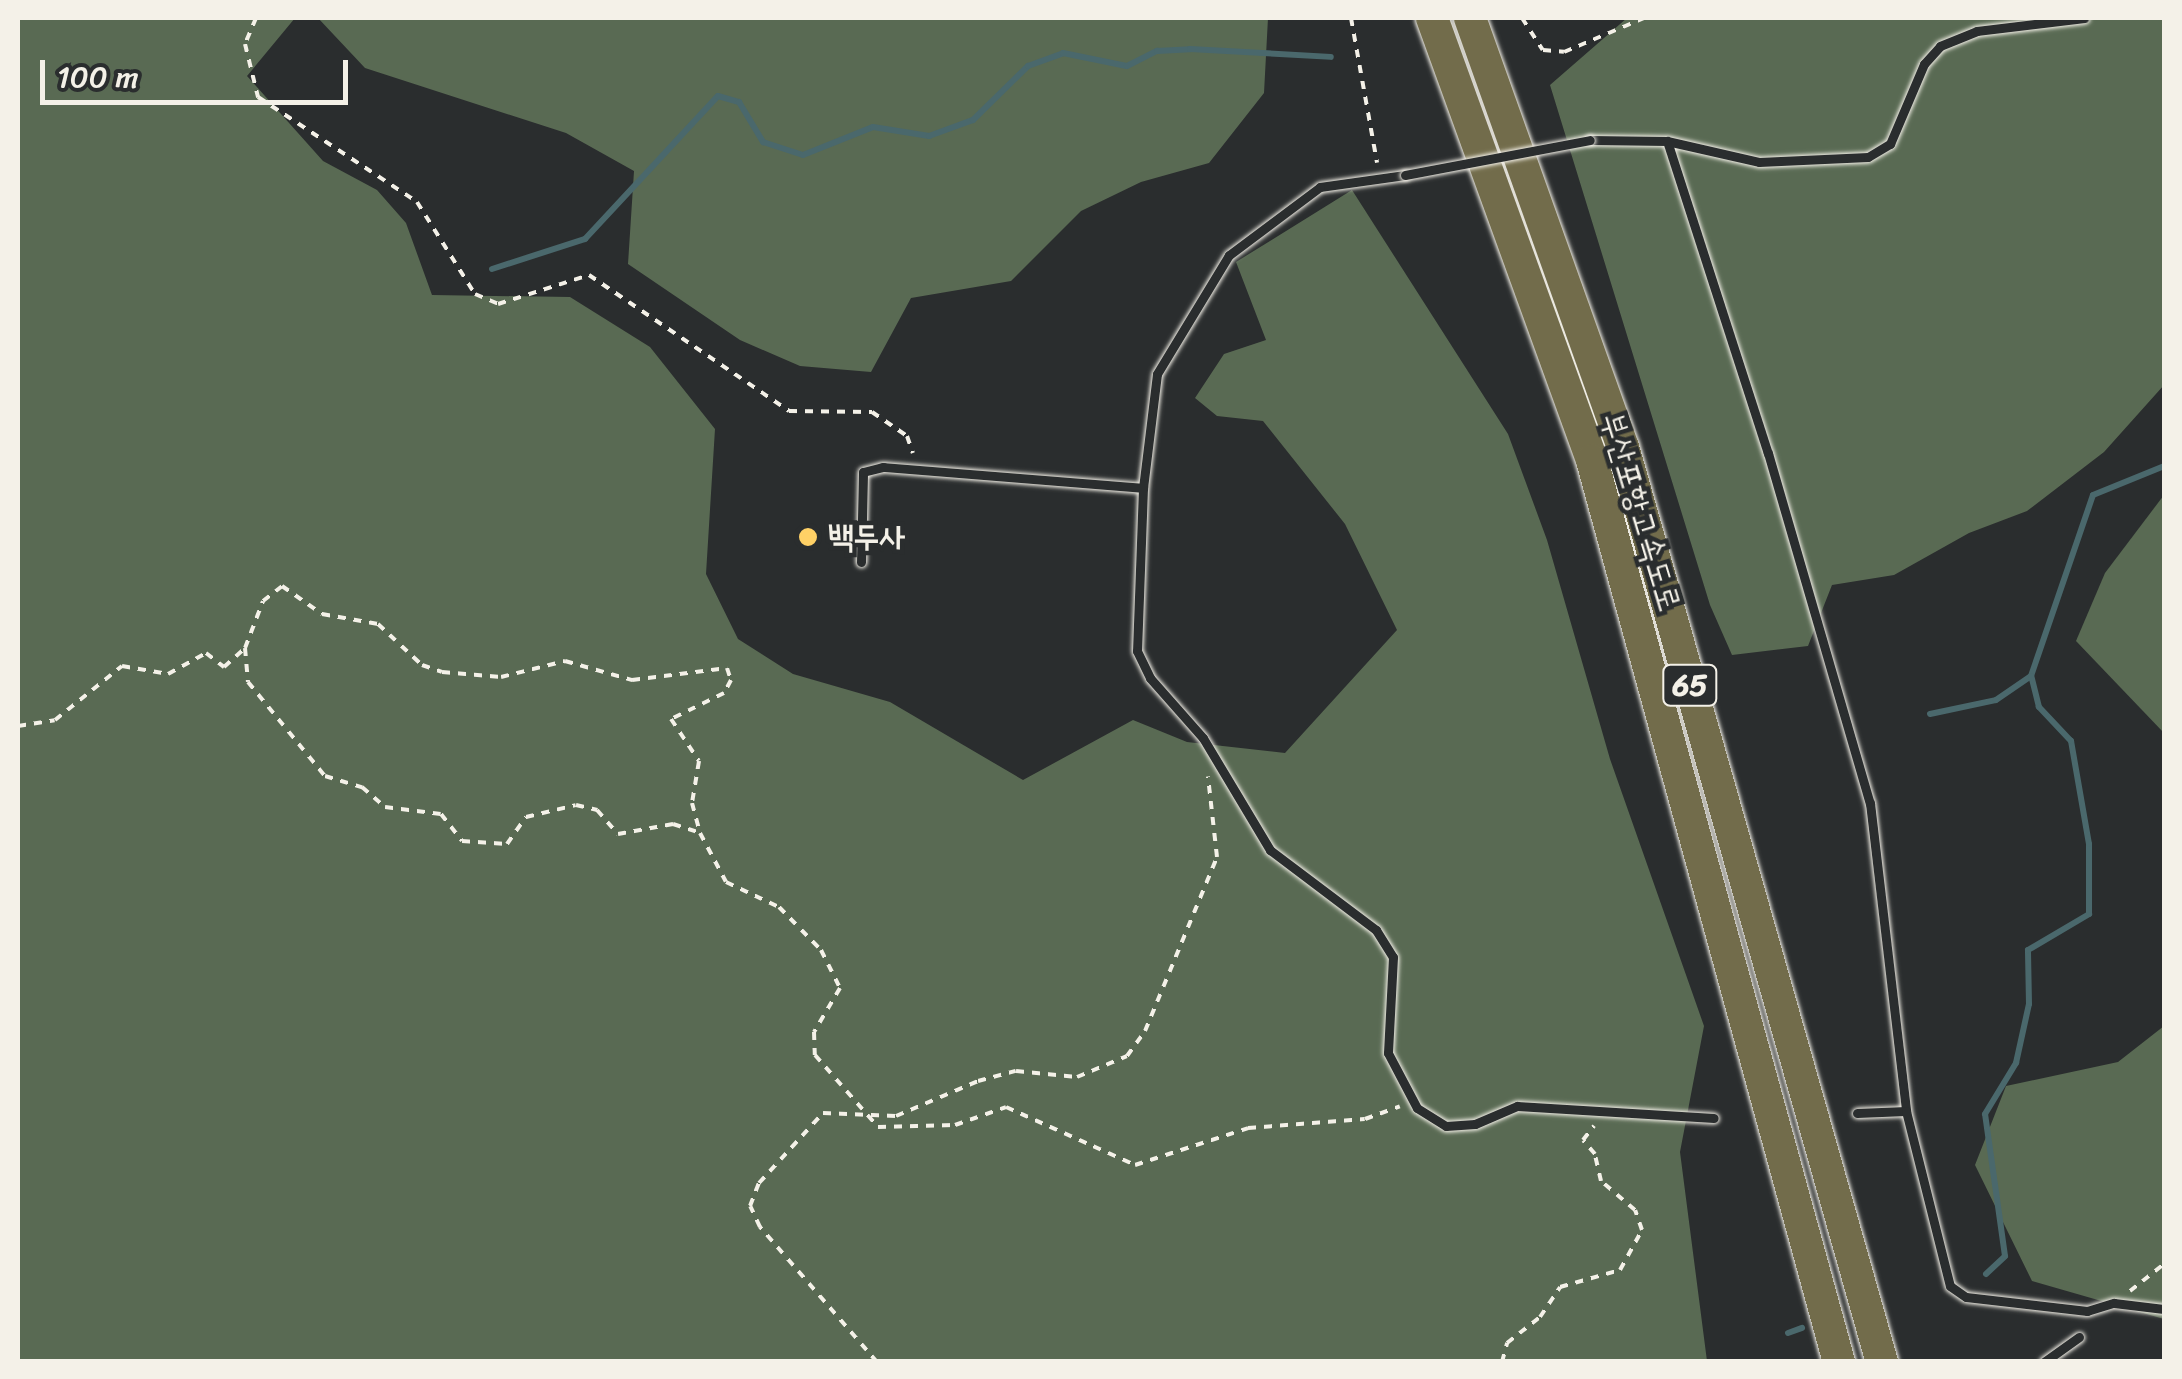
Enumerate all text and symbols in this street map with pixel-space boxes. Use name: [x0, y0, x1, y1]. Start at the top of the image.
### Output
scale bar: [45, 40, 352, 102]
text: 100 m: [57, 50, 139, 104]
street label: 부산포항고속도로: [1592, 408, 1688, 616]
place label: 백두사: [828, 518, 905, 556]
marker: 백두사: [797, 526, 819, 548]
road number: 65: [1660, 660, 1720, 710]

